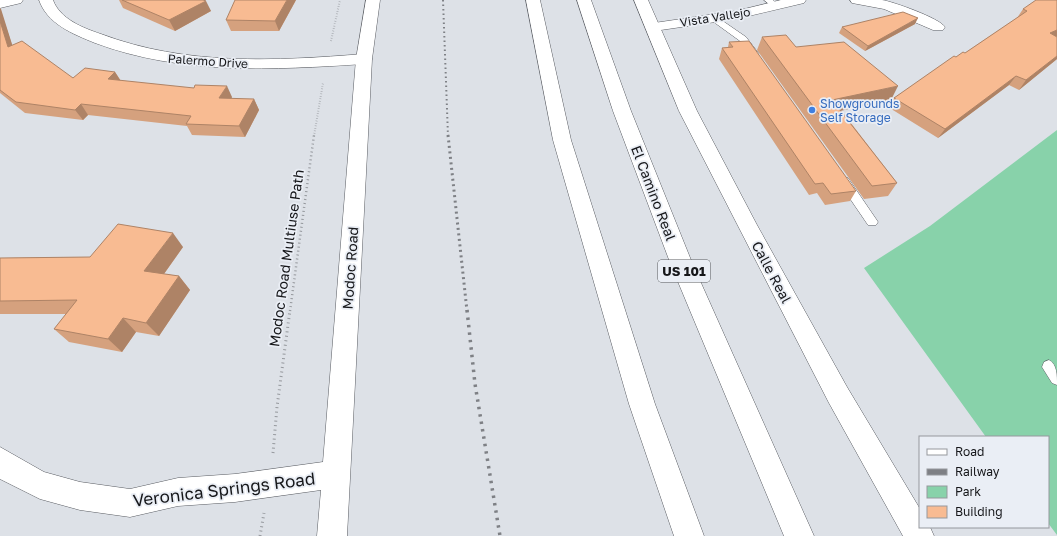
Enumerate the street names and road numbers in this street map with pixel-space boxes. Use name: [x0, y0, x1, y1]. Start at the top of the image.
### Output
street label: Vista Vallejo: [679, 4, 751, 30]
street label: Palermo Drive: [167, 51, 249, 71]
street label: El Camino Real: [628, 143, 680, 243]
street label: Modoc Road Multiuse Path: [265, 168, 307, 348]
street label: Modoc Road: [339, 226, 361, 310]
street label: Calle Real: [749, 238, 795, 306]
road number: US 101: [658, 260, 710, 282]
street label: Veronica Springs Road: [132, 467, 316, 511]

